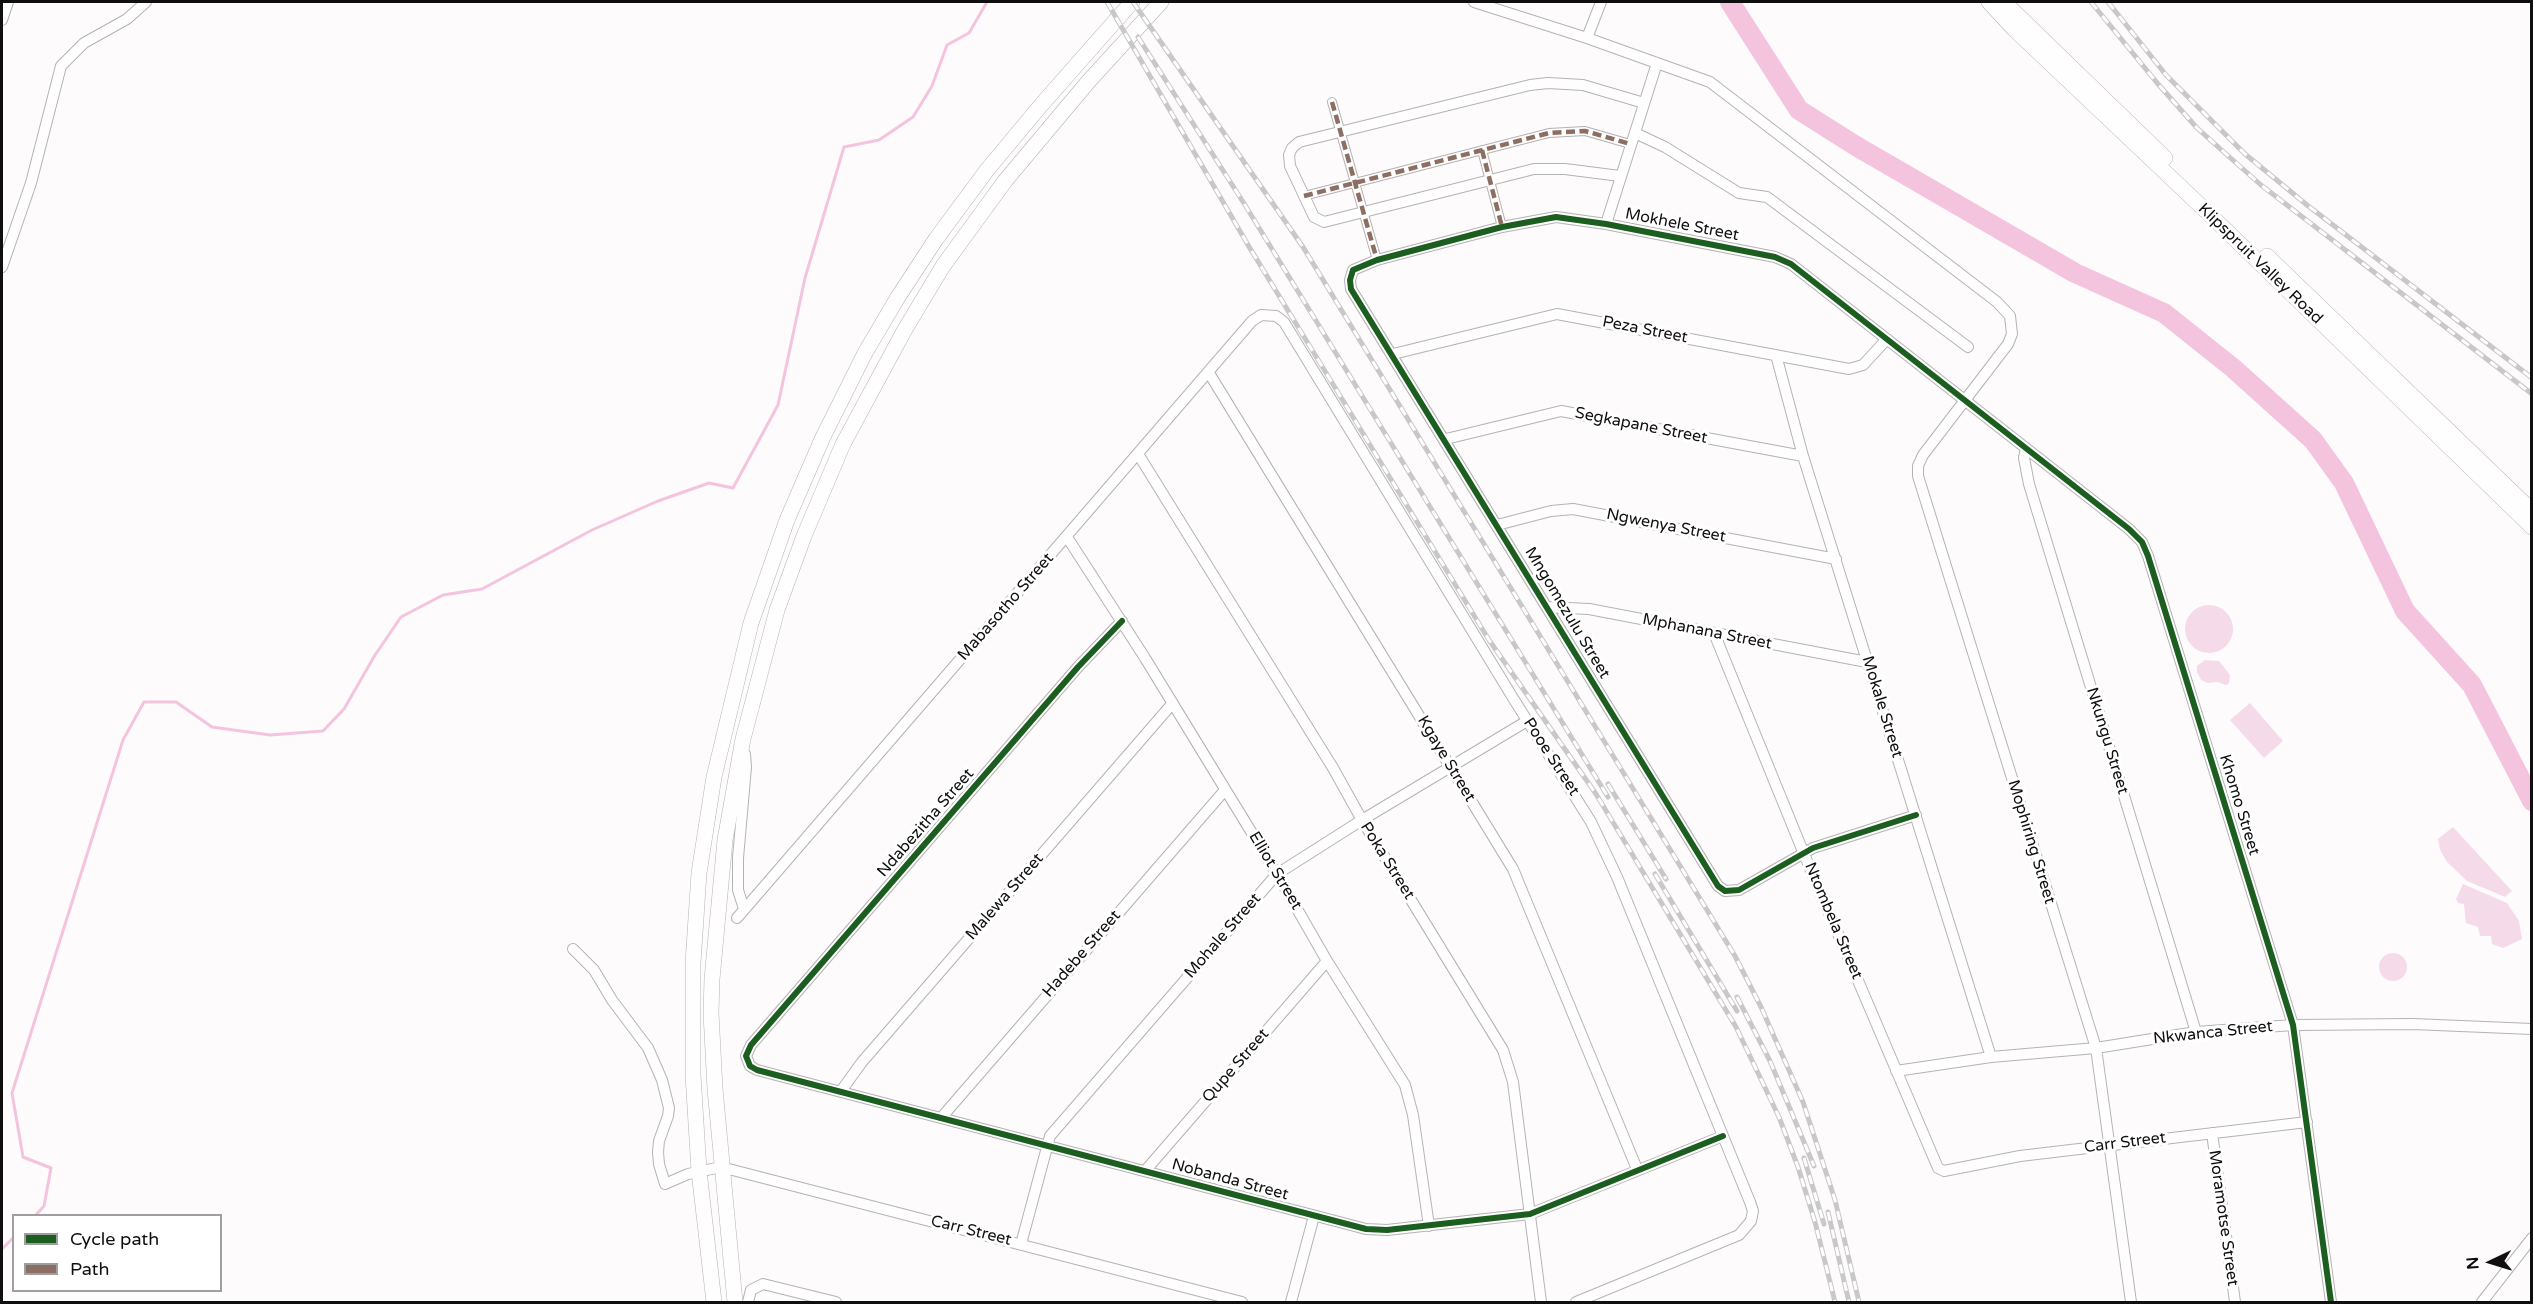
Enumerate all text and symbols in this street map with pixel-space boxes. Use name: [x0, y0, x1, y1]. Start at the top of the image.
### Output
street label: Klipspruit Valley Road: [2194, 200, 2326, 328]
street label: Mokhele Street: [1624, 205, 1740, 245]
street label: Peza Street: [1601, 312, 1689, 348]
street label: Segkapane Street: [1573, 404, 1709, 448]
street label: Ngwenya Street: [1605, 505, 1727, 547]
street label: Mngomezulu Street: [1520, 544, 1614, 682]
street label: Mabasotho Street: [954, 549, 1058, 665]
street label: Mphanana Street: [1641, 610, 1773, 654]
street label: Mokale Street: [1857, 654, 1907, 760]
street label: Nkungu Street: [2082, 685, 2132, 797]
street label: Kgaye Street: [1413, 712, 1479, 806]
street label: Pooe Street: [1519, 714, 1583, 800]
street label: Khomo Street: [2215, 752, 2263, 858]
street label: Ndabezitha Street: [874, 765, 978, 881]
street label: Mophiring Street: [2003, 778, 2059, 906]
street label: Poka Street: [1356, 819, 1418, 903]
street label: Elliot Street: [1244, 828, 1306, 914]
street label: Malewa Street: [962, 850, 1048, 944]
street label: Ntombela Street: [1800, 860, 1866, 982]
street label: Mohale Street: [1181, 889, 1265, 983]
street label: Hadebe Street: [1039, 906, 1125, 1002]
street label: Nkwanca Street: [2152, 1017, 2274, 1049]
street label: Qupe Street: [1199, 1025, 1273, 1107]
street label: Carr Street: [2083, 1128, 2167, 1158]
street label: Moramotse Street: [2204, 1149, 2242, 1287]
street label: Nobanda Street: [1169, 1155, 1291, 1205]
street label: Carr Street: [929, 1212, 1013, 1250]
legend: [12, 1214, 222, 1292]
text: Cycle path: [70, 1228, 159, 1250]
north arrow: [2461, 1232, 2521, 1292]
text: N: [2463, 1256, 2483, 1270]
text: Path: [70, 1258, 109, 1280]

